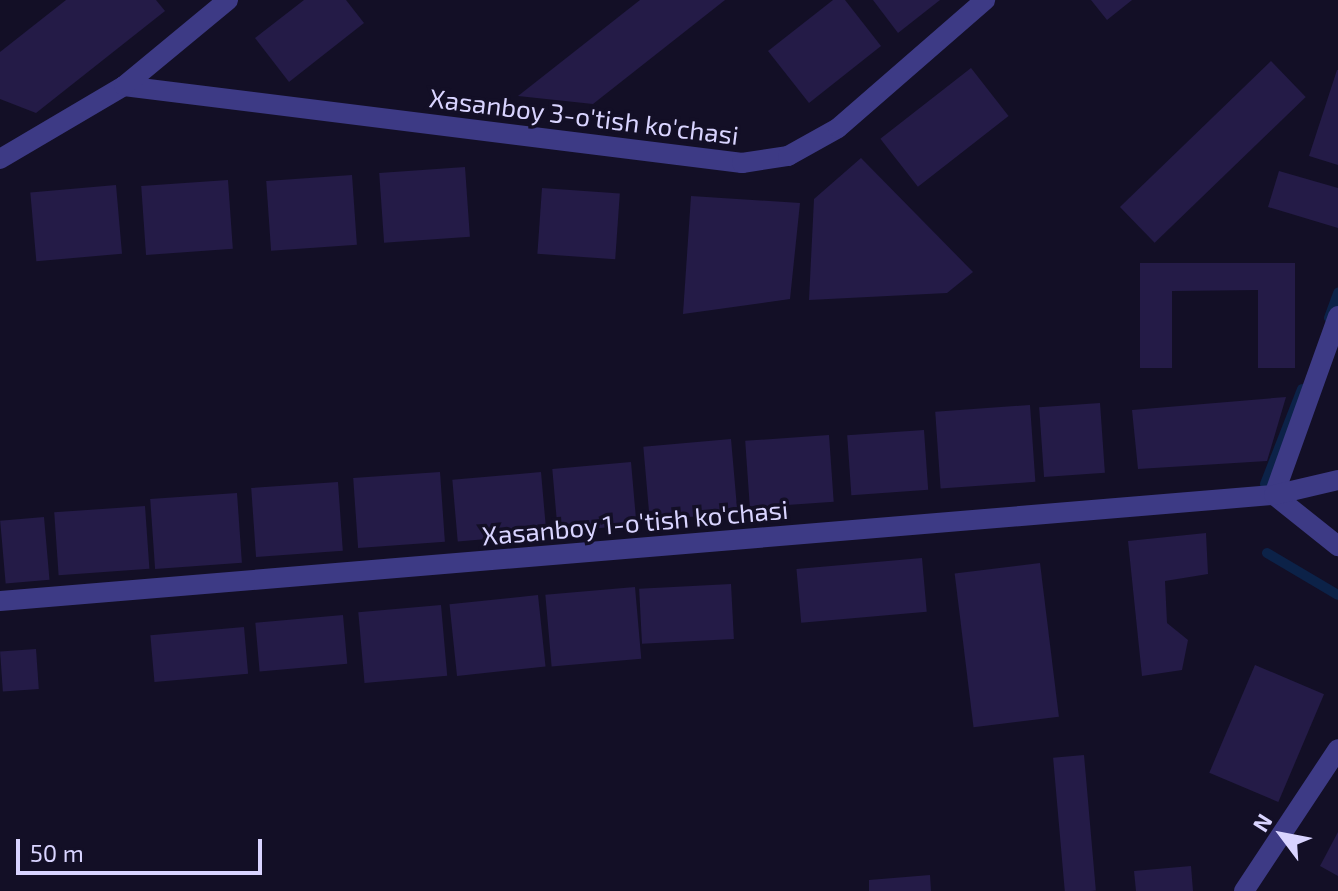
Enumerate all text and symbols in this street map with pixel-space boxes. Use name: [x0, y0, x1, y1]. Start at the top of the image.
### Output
street label: Xasanboy 3-o'tish ko'chasi: [427, 82, 741, 150]
street label: Xasanboy 1-o'tish ko'chasi: [480, 493, 790, 551]
north arrow: [1242, 795, 1322, 875]
text: N: [1246, 809, 1277, 836]
scale bar: [20, 823, 266, 873]
text: 50 m: [30, 838, 84, 867]

